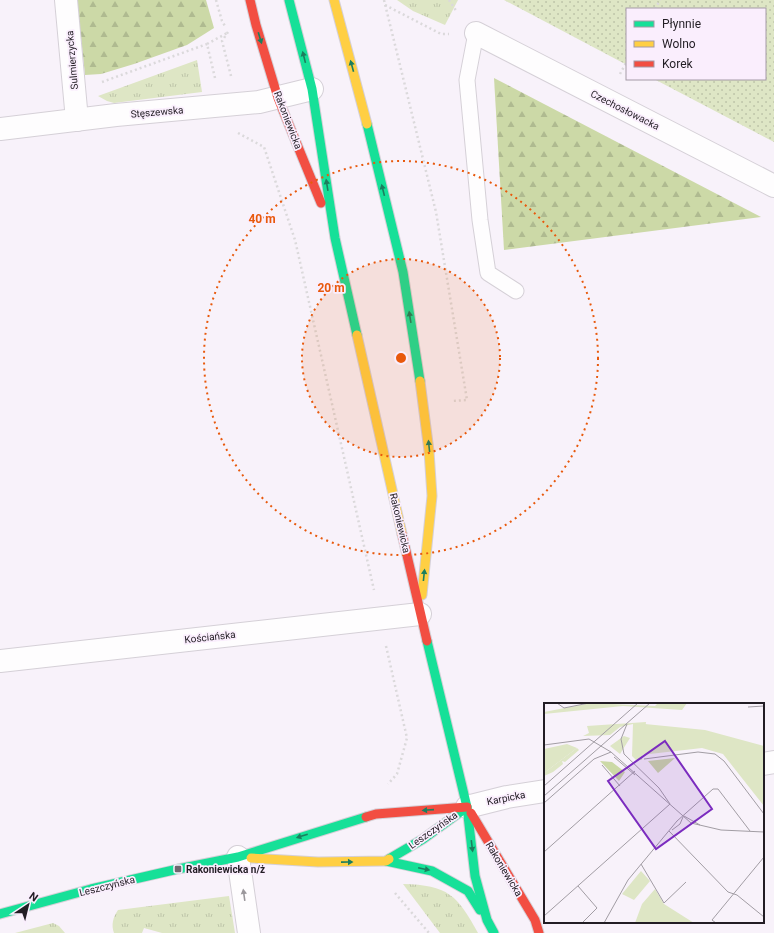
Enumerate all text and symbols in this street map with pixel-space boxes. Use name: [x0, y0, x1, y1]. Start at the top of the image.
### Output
legend: [626, 8, 766, 80]
text: Płynnie: [662, 17, 701, 31]
street label: Sulmierzycka: [64, 30, 80, 90]
one-way arrow: [257, 32, 263, 44]
text: Wolno: [662, 37, 696, 51]
one-way arrow: [301, 51, 307, 63]
text: Korek: [662, 57, 694, 71]
one-way arrow: [349, 60, 355, 72]
street label: Czechosłowacka: [589, 88, 661, 132]
street label: Rakoniewicka: [272, 89, 304, 151]
street label: Stęszewska: [130, 104, 184, 120]
one-way arrow: [324, 179, 330, 191]
one-way arrow: [380, 184, 386, 196]
text: 40 m: [248, 212, 276, 226]
text: 20 m: [317, 281, 345, 295]
one-way arrow: [407, 311, 413, 323]
centre of rings: [394, 351, 408, 365]
one-way arrow: [425, 440, 432, 452]
street label: Rakoniewicka: [388, 492, 412, 554]
one-way arrow: [421, 569, 427, 581]
street label: Kościańska: [184, 629, 236, 645]
inset map: [544, 703, 764, 923]
street label: Karpicka: [486, 789, 526, 807]
one-way arrow: [422, 806, 434, 813]
street label: Leszczyńska: [407, 809, 459, 851]
one-way arrow: [295, 834, 307, 840]
one-way arrow: [468, 840, 475, 852]
street label: Rakoniewicka: [483, 840, 525, 898]
one-way arrow: [341, 858, 353, 865]
marker: Rakoniewicka n/ż: [173, 864, 183, 874]
place label: Rakoniewicka n/ż: [186, 864, 265, 875]
one-way arrow: [418, 867, 430, 873]
street label: Leszczyńska: [78, 874, 136, 898]
north arrow: [8, 885, 48, 925]
one-way arrow: [241, 889, 247, 901]
text: N: [27, 890, 41, 905]

